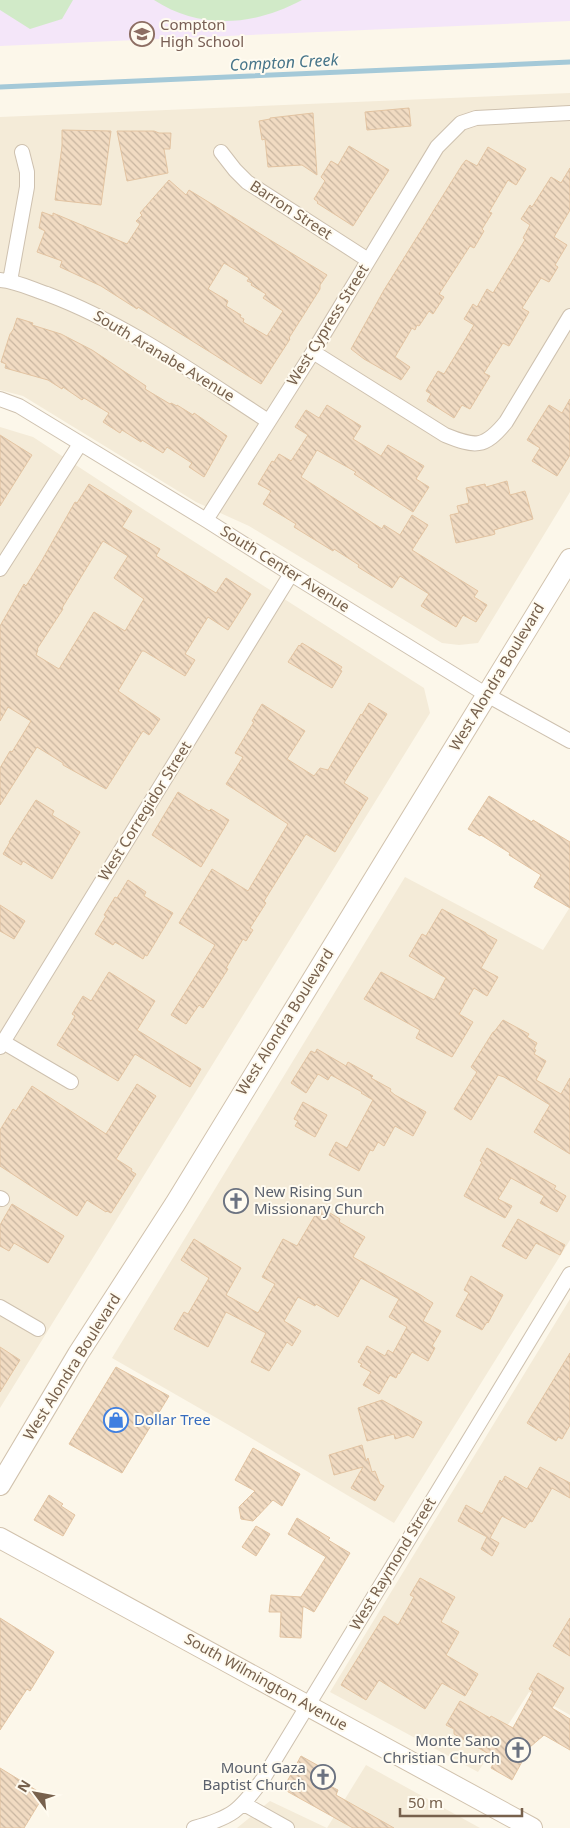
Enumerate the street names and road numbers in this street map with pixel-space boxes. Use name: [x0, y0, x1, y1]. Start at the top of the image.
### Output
street label: Barron Street: [247, 175, 337, 244]
street label: West Cypress Street: [282, 260, 373, 389]
street label: South Aranabe Avenue: [90, 305, 239, 405]
street label: South Center Avenue: [217, 520, 354, 616]
street label: West Alondra Boulevard: [444, 599, 548, 754]
street label: West Corregidor Street: [93, 736, 196, 884]
street label: West Alondra Boulevard: [231, 944, 337, 1098]
street label: West Alondra Boulevard: [18, 1289, 124, 1443]
street label: West Raymond Street: [345, 1493, 440, 1634]
street label: South Wilmington Avenue: [181, 1628, 352, 1734]

